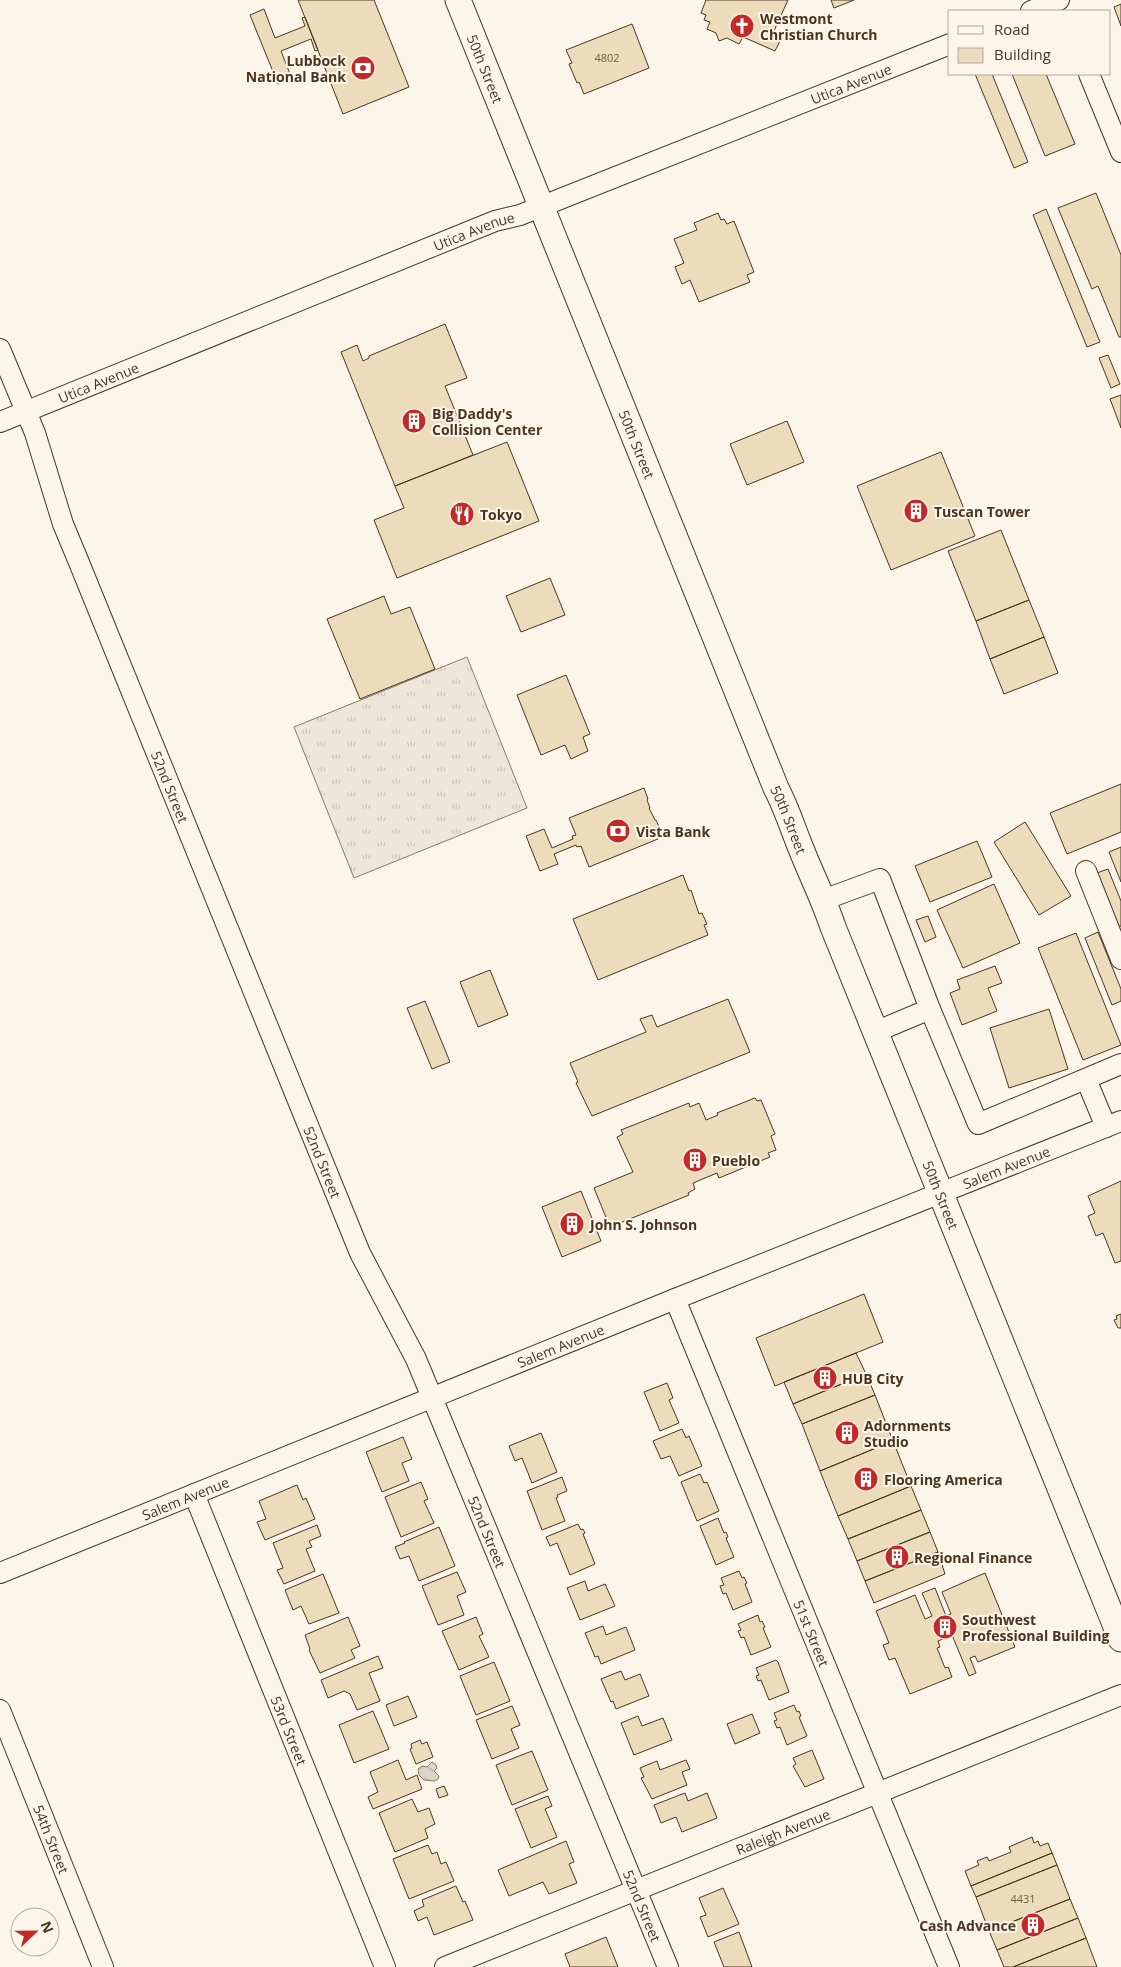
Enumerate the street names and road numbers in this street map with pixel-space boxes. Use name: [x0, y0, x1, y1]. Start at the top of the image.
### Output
street label: 50th Street: [463, 31, 508, 106]
street label: Utica Avenue: [808, 59, 894, 108]
street label: Utica Avenue: [430, 207, 516, 255]
street label: Utica Avenue: [55, 357, 142, 407]
street label: 50th Street: [615, 407, 660, 481]
street label: 52nd Street: [147, 748, 193, 826]
street label: 50th Street: [767, 782, 812, 857]
street label: 52nd Street: [300, 1123, 346, 1201]
street label: Salem Avenue: [960, 1141, 1053, 1193]
street label: 50th Street: [919, 1158, 964, 1232]
street label: Salem Avenue: [514, 1319, 607, 1372]
street label: Salem Avenue: [139, 1472, 232, 1524]
street label: 52nd Street: [464, 1493, 511, 1570]
street label: 51st Street: [790, 1597, 834, 1669]
street label: 53rd Street: [267, 1693, 312, 1768]
street label: 54th Street: [29, 1802, 74, 1876]
street label: Raleigh Avenue: [733, 1804, 833, 1859]
street label: 52nd Street: [619, 1867, 666, 1944]

